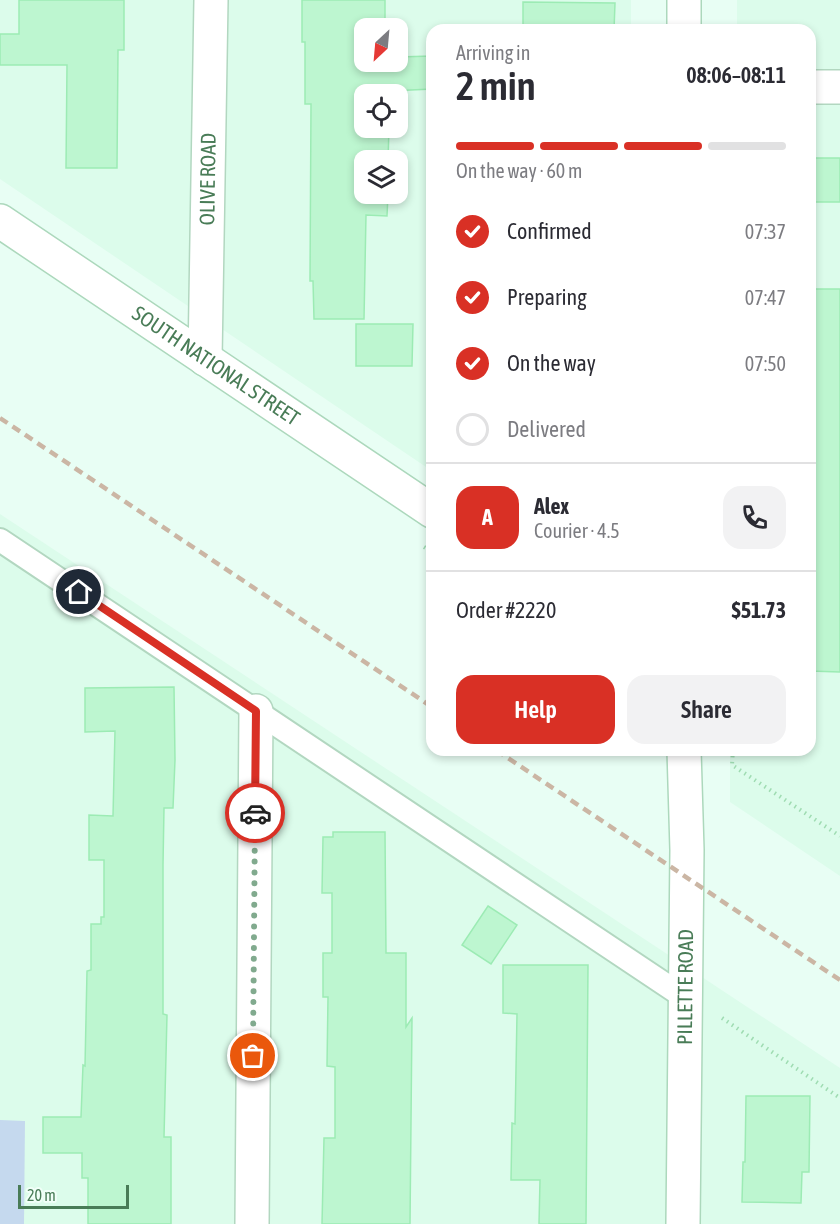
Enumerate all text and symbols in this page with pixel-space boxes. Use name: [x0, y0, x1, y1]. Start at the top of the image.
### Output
north arrow: [354, 18, 408, 72]
map controls: [354, 18, 408, 204]
text: Arriving in: [456, 41, 530, 64]
text: 08:06–08:11: [686, 62, 786, 88]
text: 2 min: [456, 64, 536, 108]
button: locate: [354, 84, 408, 138]
street label: OLIVE ROAD: [194, 133, 220, 225]
button: layers: [354, 150, 408, 204]
text: On the way · 60 m: [456, 159, 582, 182]
icon: check: [456, 215, 489, 248]
text: Confirmed: [507, 218, 592, 244]
text: 07:37: [745, 220, 786, 243]
icon: check: [456, 281, 489, 314]
text: Preparing: [507, 284, 587, 310]
text: 07:47: [745, 286, 786, 309]
street label: SOUTH NATIONAL STREET: [128, 301, 304, 430]
icon: check: [456, 347, 489, 380]
text: On the way: [507, 350, 596, 376]
text: 07:50: [745, 352, 786, 375]
text: Delivered: [507, 416, 586, 442]
button: phone: [723, 486, 786, 549]
text: Alex: [534, 493, 569, 519]
text: A: [482, 504, 493, 530]
text: Courier · 4.5: [534, 519, 620, 542]
pin: [53, 566, 104, 617]
icon: home: [62, 575, 95, 608]
text: Order #2220: [456, 597, 556, 623]
text: $51.73: [731, 597, 786, 623]
button: Help: [456, 675, 615, 744]
button: Share: [627, 675, 786, 744]
courier: [225, 783, 285, 843]
icon: car: [239, 797, 272, 830]
street label: PILLETTE ROAD: [672, 929, 697, 1045]
pin: [227, 1030, 278, 1081]
icon: bag: [236, 1039, 269, 1072]
scale bar: [18, 1182, 129, 1210]
text: 20 m: [27, 1186, 56, 1204]

